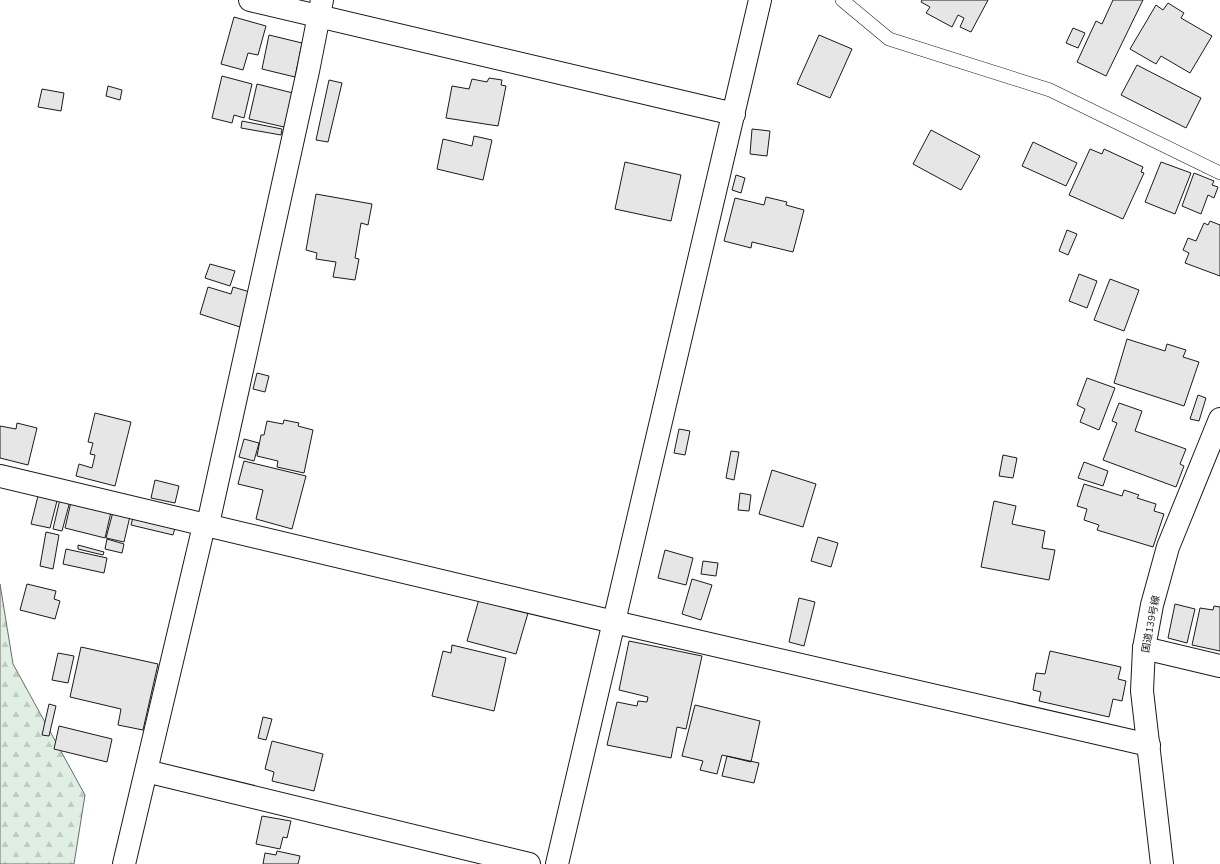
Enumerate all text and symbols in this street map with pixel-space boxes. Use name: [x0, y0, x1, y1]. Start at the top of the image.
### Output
street label: 国道139号線: [1139, 594, 1163, 654]

